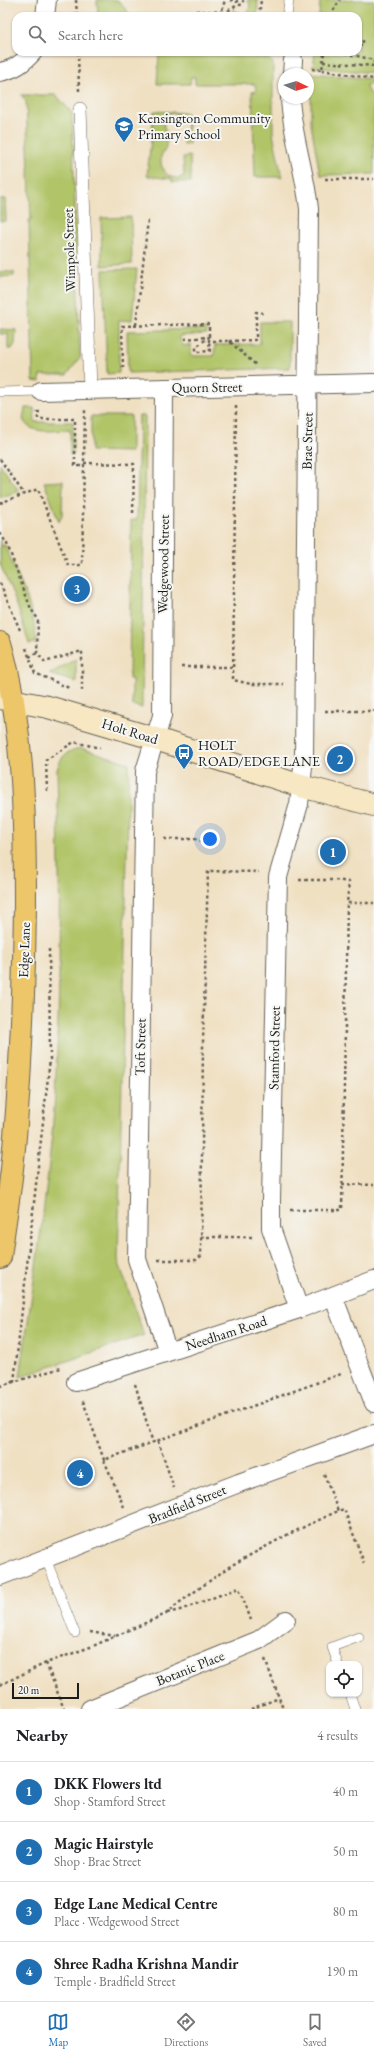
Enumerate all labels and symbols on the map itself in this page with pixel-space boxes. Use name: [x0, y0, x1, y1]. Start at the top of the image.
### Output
north arrow: [278, 68, 314, 104]
place label: Kensington Community Primary School: [138, 109, 272, 143]
school or university icon: Kensington Community Primary School: [113, 115, 135, 143]
street label: Wimpole Street: [59, 207, 79, 292]
street label: Quorn Street: [172, 377, 243, 397]
street label: Brae Street: [297, 411, 317, 470]
street label: Wedgewood Street: [153, 514, 173, 614]
pin: 3: [64, 574, 90, 604]
street label: Holt Road: [100, 714, 161, 748]
place label: HOLT ROAD/EDGE LANE: [198, 736, 320, 770]
bus stop icon: HOLT ROAD/EDGE LANE: [173, 742, 195, 770]
pin: 2: [327, 744, 353, 774]
your location: [200, 829, 220, 849]
pin: 1: [320, 837, 346, 867]
street label: Edge Lane: [14, 921, 34, 978]
street label: Stamford Street: [264, 1005, 284, 1090]
street label: Toft Street: [131, 1018, 150, 1076]
street label: Needham Road: [183, 1311, 270, 1355]
pin: 4: [67, 1458, 93, 1488]
street label: Bradfield Street: [145, 1480, 229, 1528]
street label: Botanic Place: [153, 1646, 227, 1690]
scale bar: [12, 1681, 79, 1700]

